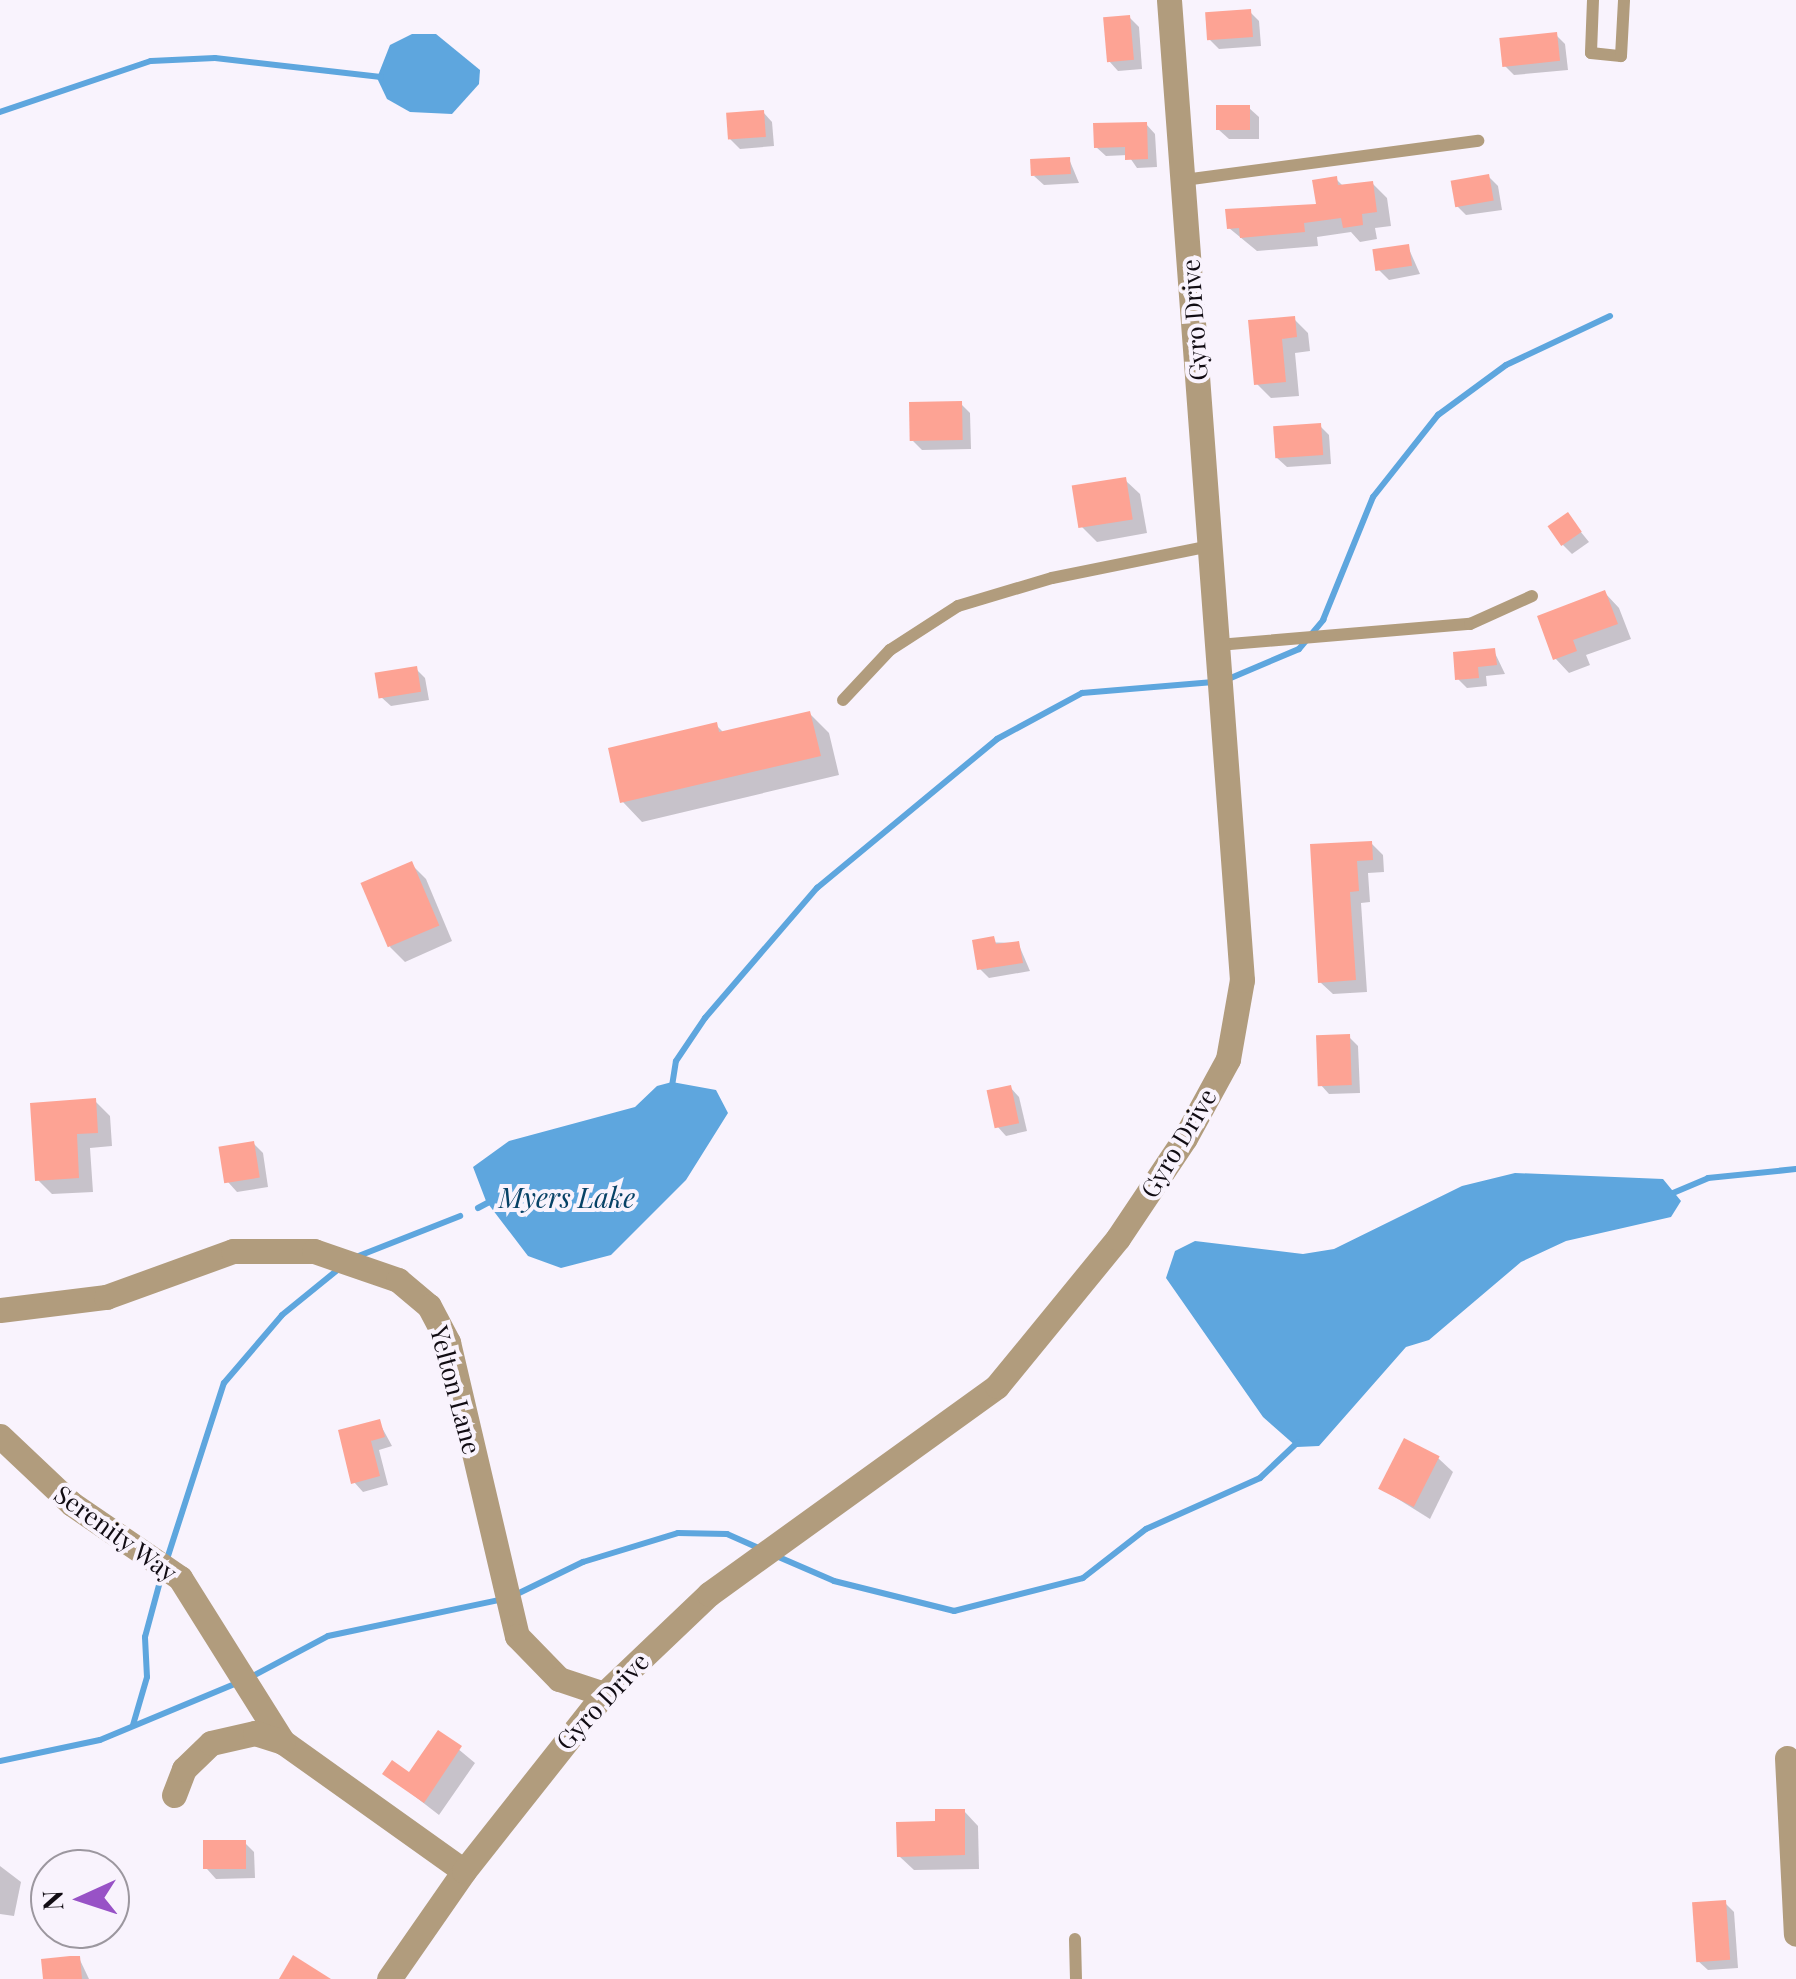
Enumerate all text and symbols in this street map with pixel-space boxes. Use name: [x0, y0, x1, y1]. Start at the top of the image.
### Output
street label: Gyro Drive: [1175, 258, 1213, 382]
street label: Gyro Drive: [1134, 1083, 1222, 1203]
water label: Myers Lake: [499, 1180, 635, 1214]
street label: Yelton Lane: [425, 1323, 487, 1457]
street label: Serenity Way: [48, 1478, 184, 1588]
street label: Gyro Drive: [550, 1646, 654, 1756]
north arrow: [30, 1849, 130, 1949]
text: N: [33, 1889, 71, 1912]

